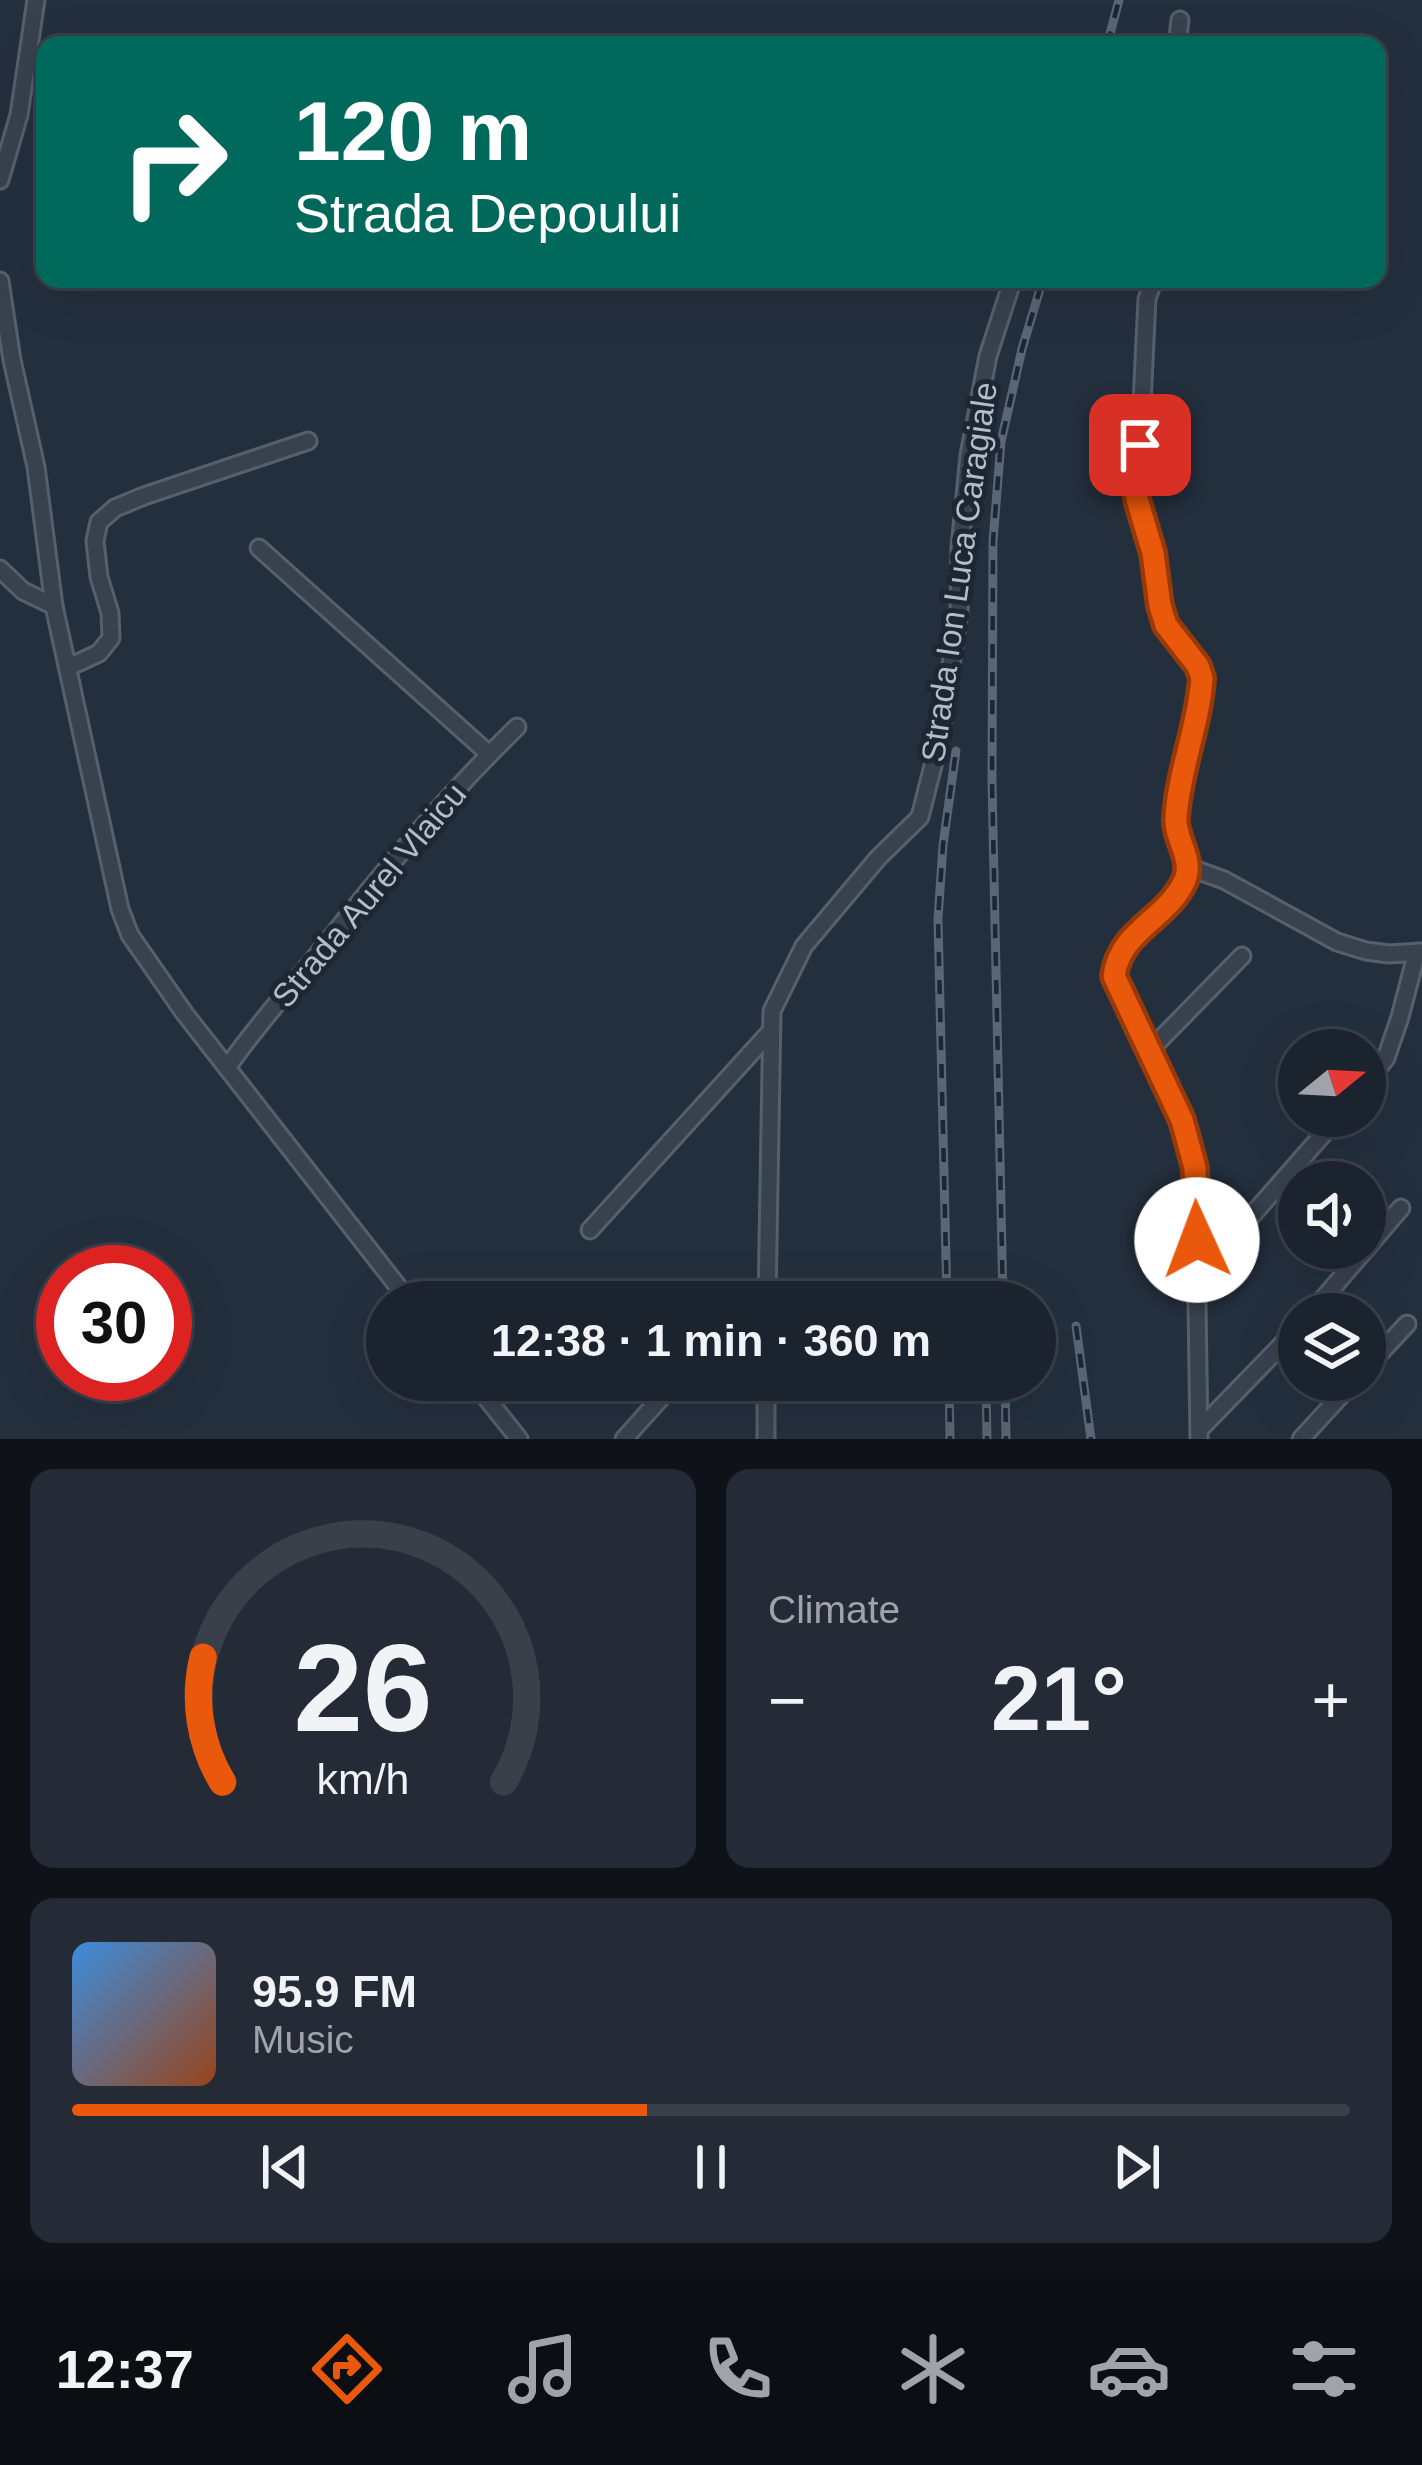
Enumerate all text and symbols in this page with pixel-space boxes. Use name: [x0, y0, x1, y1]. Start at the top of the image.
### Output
icon: right: [96, 84, 252, 240]
text: 120 m: [294, 84, 532, 178]
text: Strada Depoului: [294, 183, 681, 243]
street label: Strada Ion Luca Caragiale: [914, 380, 1004, 764]
pin: [1089, 394, 1191, 496]
icon: arrive: [1107, 412, 1173, 478]
street label: Strada Aurel Vlaicu: [265, 776, 473, 1014]
north arrow: [1278, 1029, 1386, 1137]
map controls: [1278, 1029, 1386, 1401]
button: sound: [1278, 1161, 1386, 1269]
position arrow: [1134, 1177, 1260, 1303]
speed limit sign: 30: [36, 1245, 192, 1401]
button: layers: [1278, 1293, 1386, 1401]
text: 12:38 · 1 min · 360 m: [491, 1315, 931, 1366]
text: Climate: [768, 1588, 900, 1631]
text: 26: [294, 1618, 432, 1757]
text: 21°: [991, 1649, 1127, 1749]
text: −: [768, 1663, 807, 1737]
text: +: [1311, 1663, 1350, 1737]
text: km/h: [317, 1754, 409, 1802]
text: 95.9 FM: [252, 1966, 417, 2017]
text: Music: [252, 2018, 354, 2061]
icon: previous: [252, 2134, 318, 2200]
icon: pause: [678, 2134, 744, 2200]
icon: next: [1104, 2134, 1170, 2200]
icon: directions: [305, 2327, 389, 2411]
icon: music: [501, 2327, 585, 2411]
icon: phone: [696, 2327, 780, 2411]
icon: climate: [891, 2327, 975, 2411]
icon: car: [1087, 2327, 1171, 2411]
icon: filters: [1282, 2327, 1366, 2411]
text: 12:37: [56, 2339, 194, 2399]

